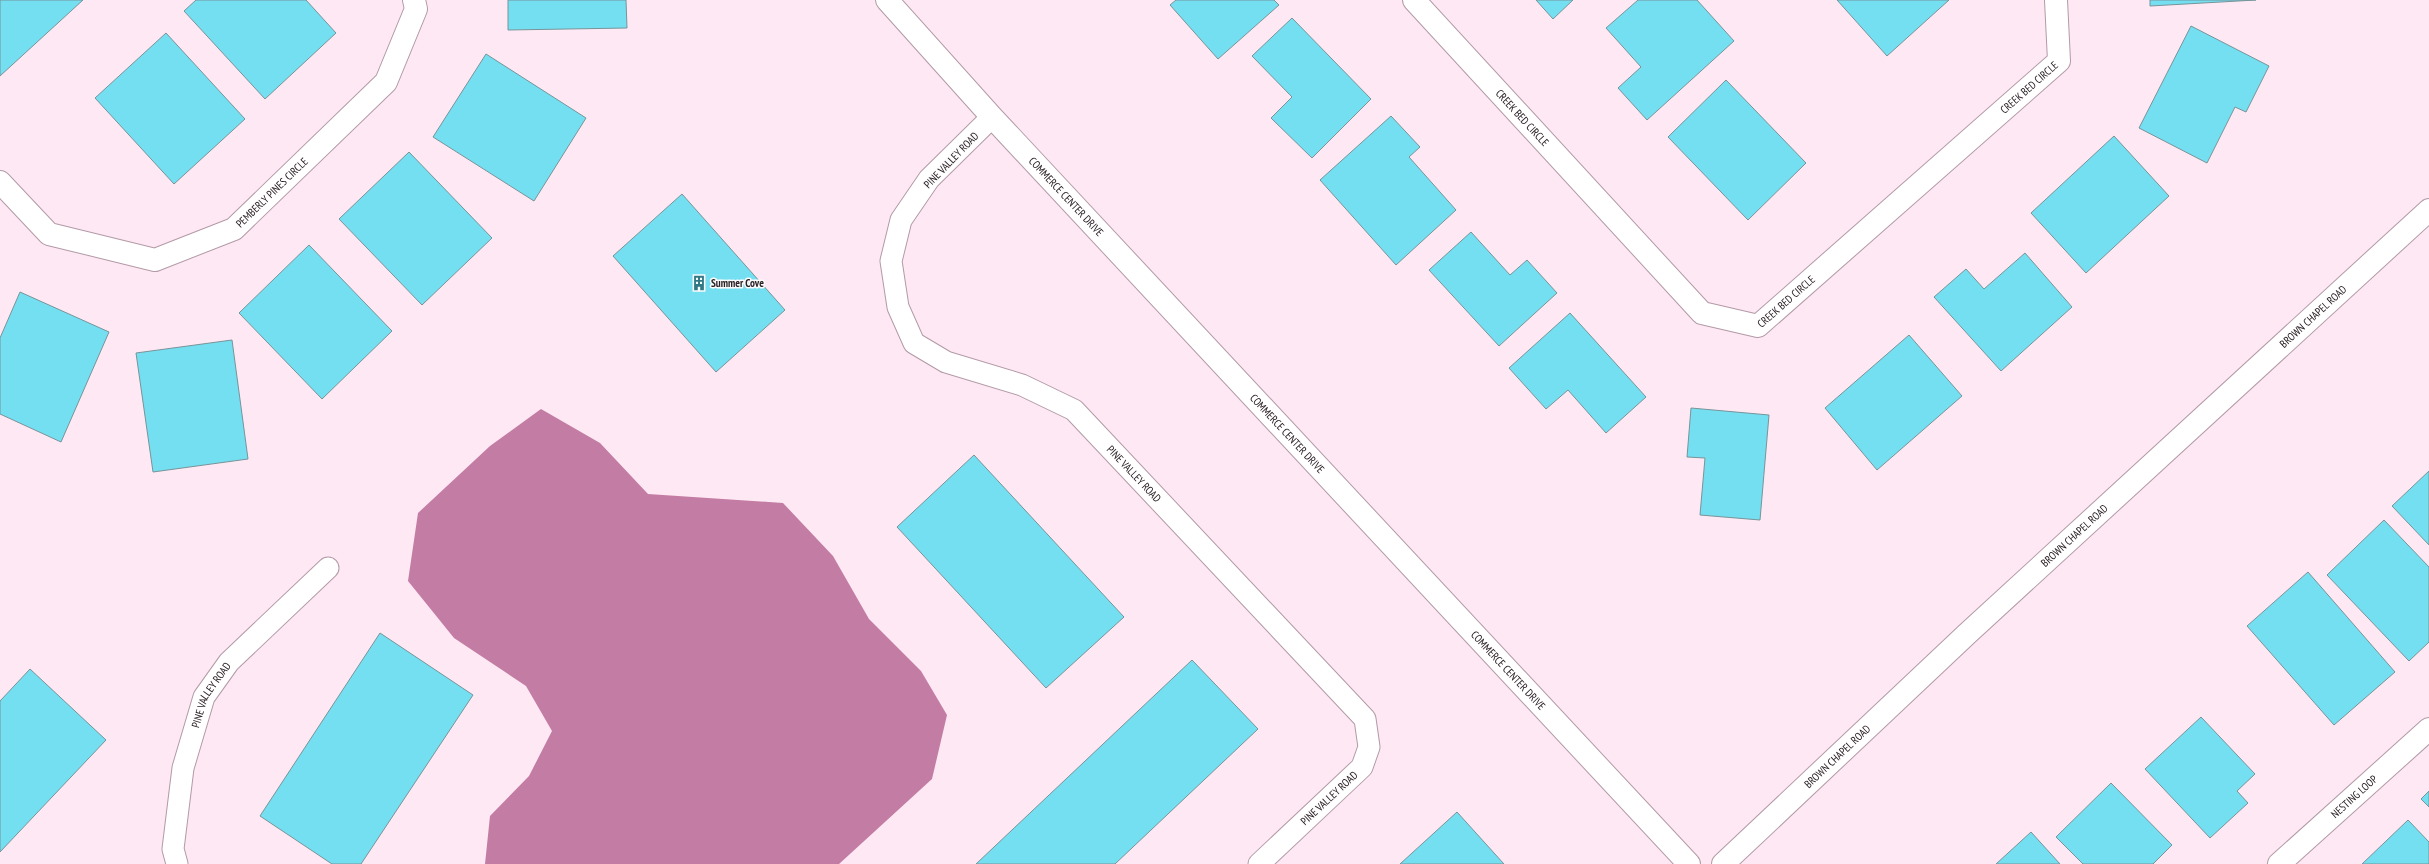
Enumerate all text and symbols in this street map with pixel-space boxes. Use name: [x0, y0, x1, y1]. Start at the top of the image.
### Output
street label: CREEK BED CIRCLE: [1997, 58, 2061, 116]
street label: CREEK BED CIRCLE: [1493, 86, 1552, 149]
street label: PINE VALLEY ROAD: [921, 129, 981, 191]
street label: PEMBERLY PINES CIRCLE: [233, 154, 311, 230]
street label: COMMERCE CENTER DRIVE: [1026, 154, 1107, 239]
street label: CREEK BED CIRCLE: [1754, 272, 1818, 331]
building icon: Summer Cove: [690, 274, 708, 292]
place label: Summer Cove: [711, 276, 764, 290]
street label: BROWN CHAPEL ROAD: [2277, 282, 2350, 351]
street label: COMMERCE CENTER DRIVE: [1247, 391, 1328, 476]
street label: PINE VALLEY ROAD: [1104, 442, 1164, 505]
street label: BROWN CHAPEL ROAD: [2038, 501, 2111, 570]
street label: COMMERCE CENTER DRIVE: [1468, 628, 1549, 713]
street label: PINE VALLEY ROAD: [188, 659, 234, 729]
street label: BROWN CHAPEL ROAD: [1801, 722, 1873, 791]
street label: PINE VALLEY ROAD: [1298, 768, 1361, 828]
street label: NESTING LOOP: [2328, 772, 2380, 821]

